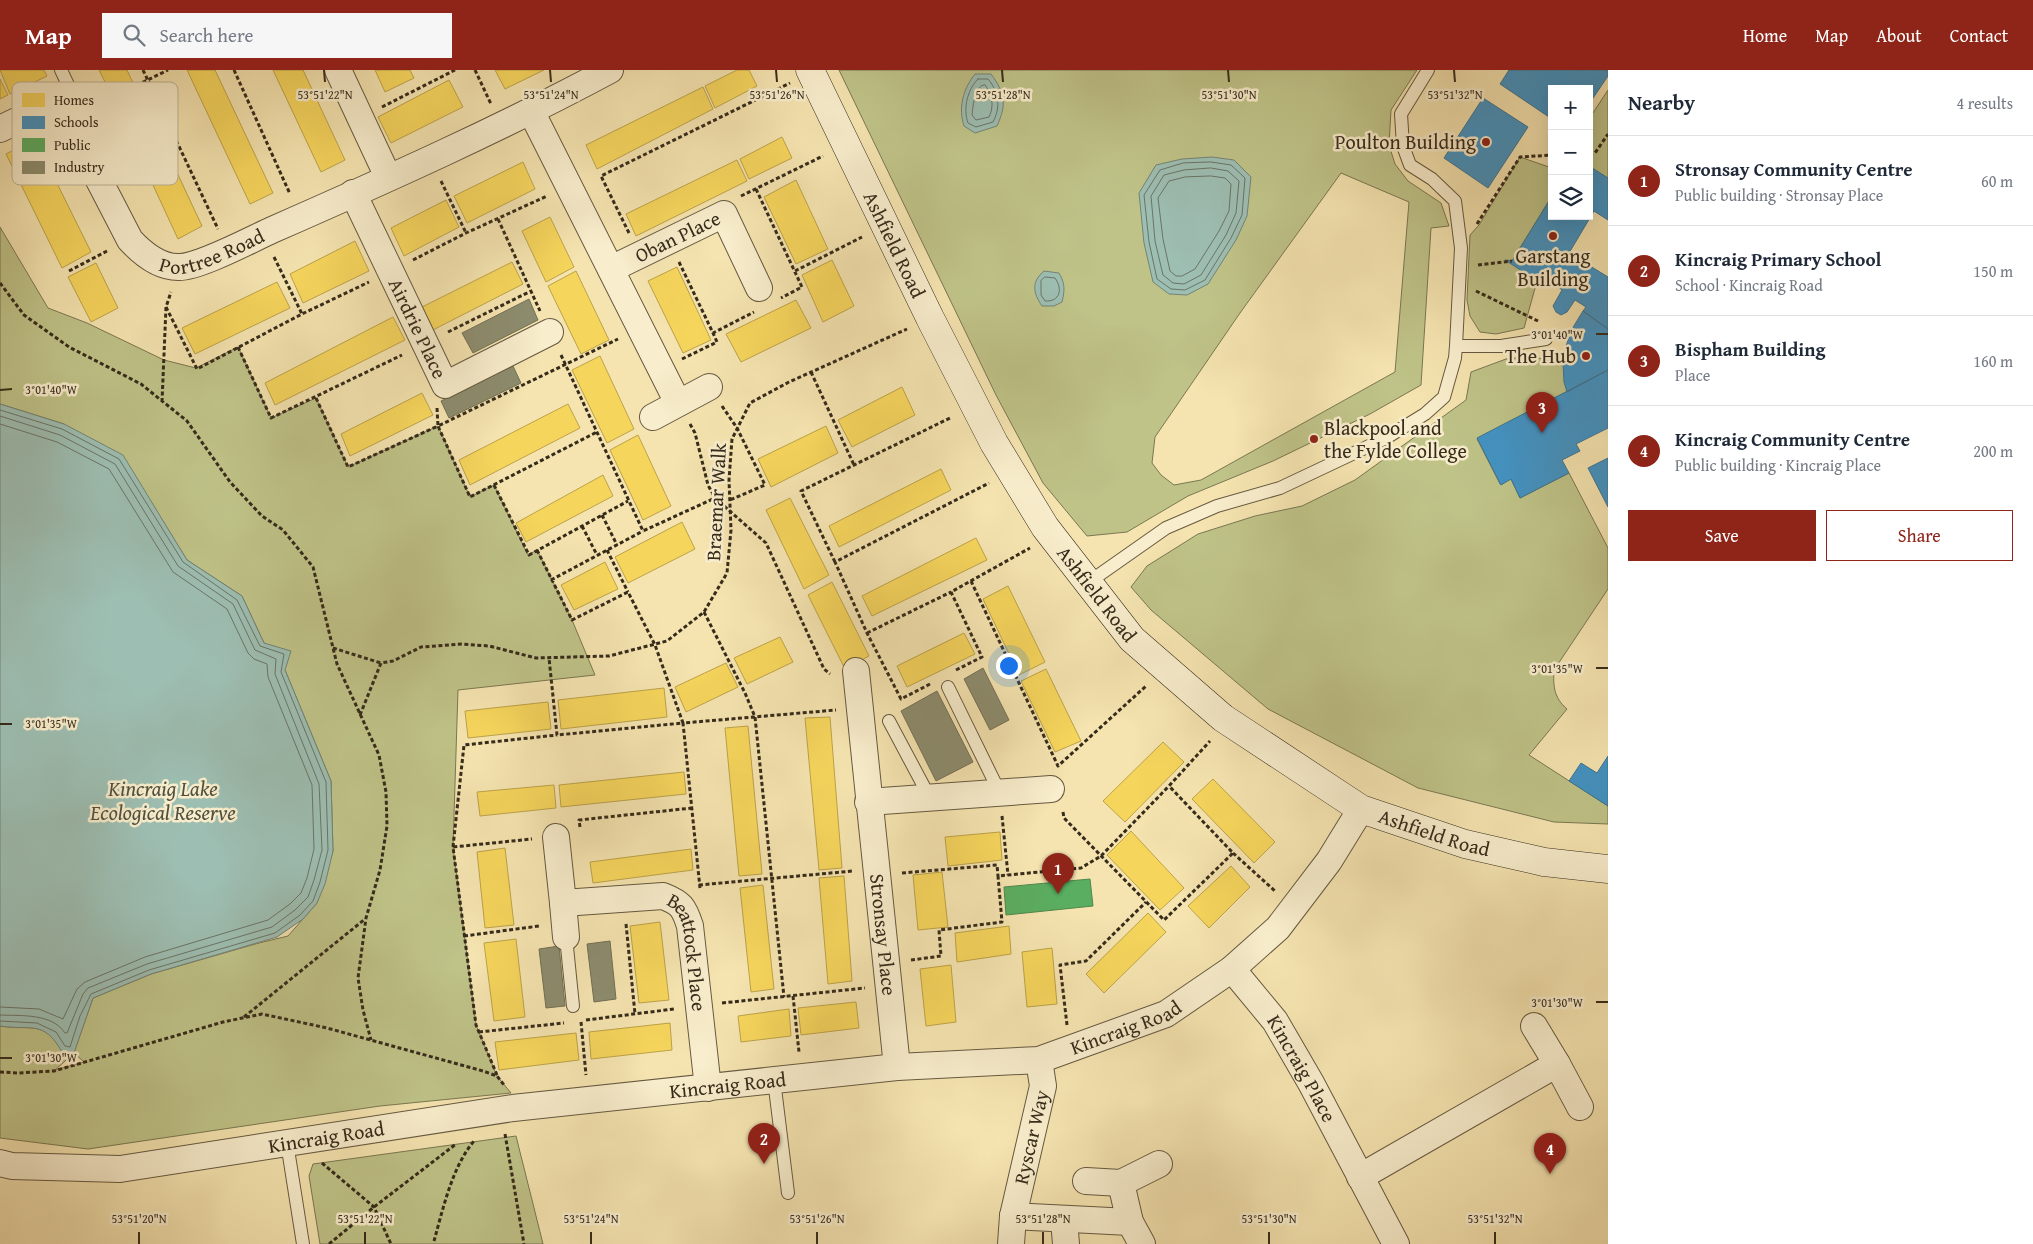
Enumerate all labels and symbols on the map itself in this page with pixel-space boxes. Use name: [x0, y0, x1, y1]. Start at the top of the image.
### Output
legend: [12, 82, 178, 185]
text: 53°51'22"N: [297, 86, 353, 103]
text: 53°51'24"N: [523, 86, 579, 103]
text: 53°51'26"N: [749, 86, 805, 103]
text: 53°51'28"N: [975, 86, 1031, 103]
text: 53°51'30"N: [1201, 86, 1257, 103]
text: 53°51'32"N: [1427, 86, 1483, 103]
text: Homes: [54, 90, 94, 110]
text: Schools: [54, 112, 98, 132]
place label: Poulton Building: [1335, 127, 1476, 156]
text: Public: [54, 135, 90, 155]
marker: Poulton Building: [1480, 136, 1492, 148]
text: Industry: [54, 157, 104, 177]
street label: Ashfield Road: [857, 186, 933, 303]
street label: Oban Place: [630, 203, 725, 269]
street label: Portree Road: [156, 221, 269, 281]
marker: Garstang Building: [1547, 230, 1559, 242]
place label: Garstang Building: [1515, 241, 1591, 293]
street label: Airdrie Place: [382, 273, 455, 383]
text: 3°01'40"W: [1531, 326, 1584, 343]
place label: The Hub: [1505, 341, 1576, 370]
marker: The Hub: [1580, 350, 1592, 362]
text: 3°01'40"W: [25, 381, 78, 398]
pin: 3: [1526, 392, 1558, 433]
place label: Blackpool and the Fylde College: [1324, 413, 1467, 465]
marker: Blackpool and the Fylde College: [1308, 433, 1320, 445]
street label: Braemar Walk: [698, 441, 733, 562]
street label: Ashfield Road: [1051, 539, 1144, 648]
your location: [996, 653, 1022, 679]
text: 3°01'35"W: [1531, 660, 1584, 677]
text: 3°01'35"W: [25, 715, 78, 732]
water label: Kincraig Lake Ecological Reserve: [89, 773, 236, 828]
street label: Ashfield Road: [1375, 801, 1493, 863]
pin: 1: [1042, 853, 1074, 894]
street label: Stronsay Place: [863, 872, 904, 997]
street label: Beattock Place: [662, 885, 714, 1013]
street label: Kincraig Road: [1066, 992, 1187, 1062]
text: 3°01'30"W: [1531, 994, 1584, 1011]
street label: Kincraig Place: [1260, 1009, 1344, 1127]
text: 3°01'30"W: [25, 1049, 78, 1066]
street label: Kincraig Road: [668, 1064, 788, 1105]
street label: Ryscar Way: [1006, 1087, 1056, 1187]
street label: Kincraig Road: [266, 1113, 386, 1160]
pin: 2: [748, 1123, 780, 1164]
pin: 4: [1534, 1133, 1566, 1174]
text: 53°51'20"N: [111, 1210, 167, 1227]
text: 53°51'22"N: [337, 1210, 393, 1227]
text: 53°51'24"N: [563, 1210, 619, 1227]
text: 53°51'26"N: [789, 1210, 845, 1227]
text: 53°51'28"N: [1015, 1210, 1071, 1227]
text: 53°51'30"N: [1241, 1210, 1297, 1227]
text: 53°51'32"N: [1467, 1210, 1523, 1227]

